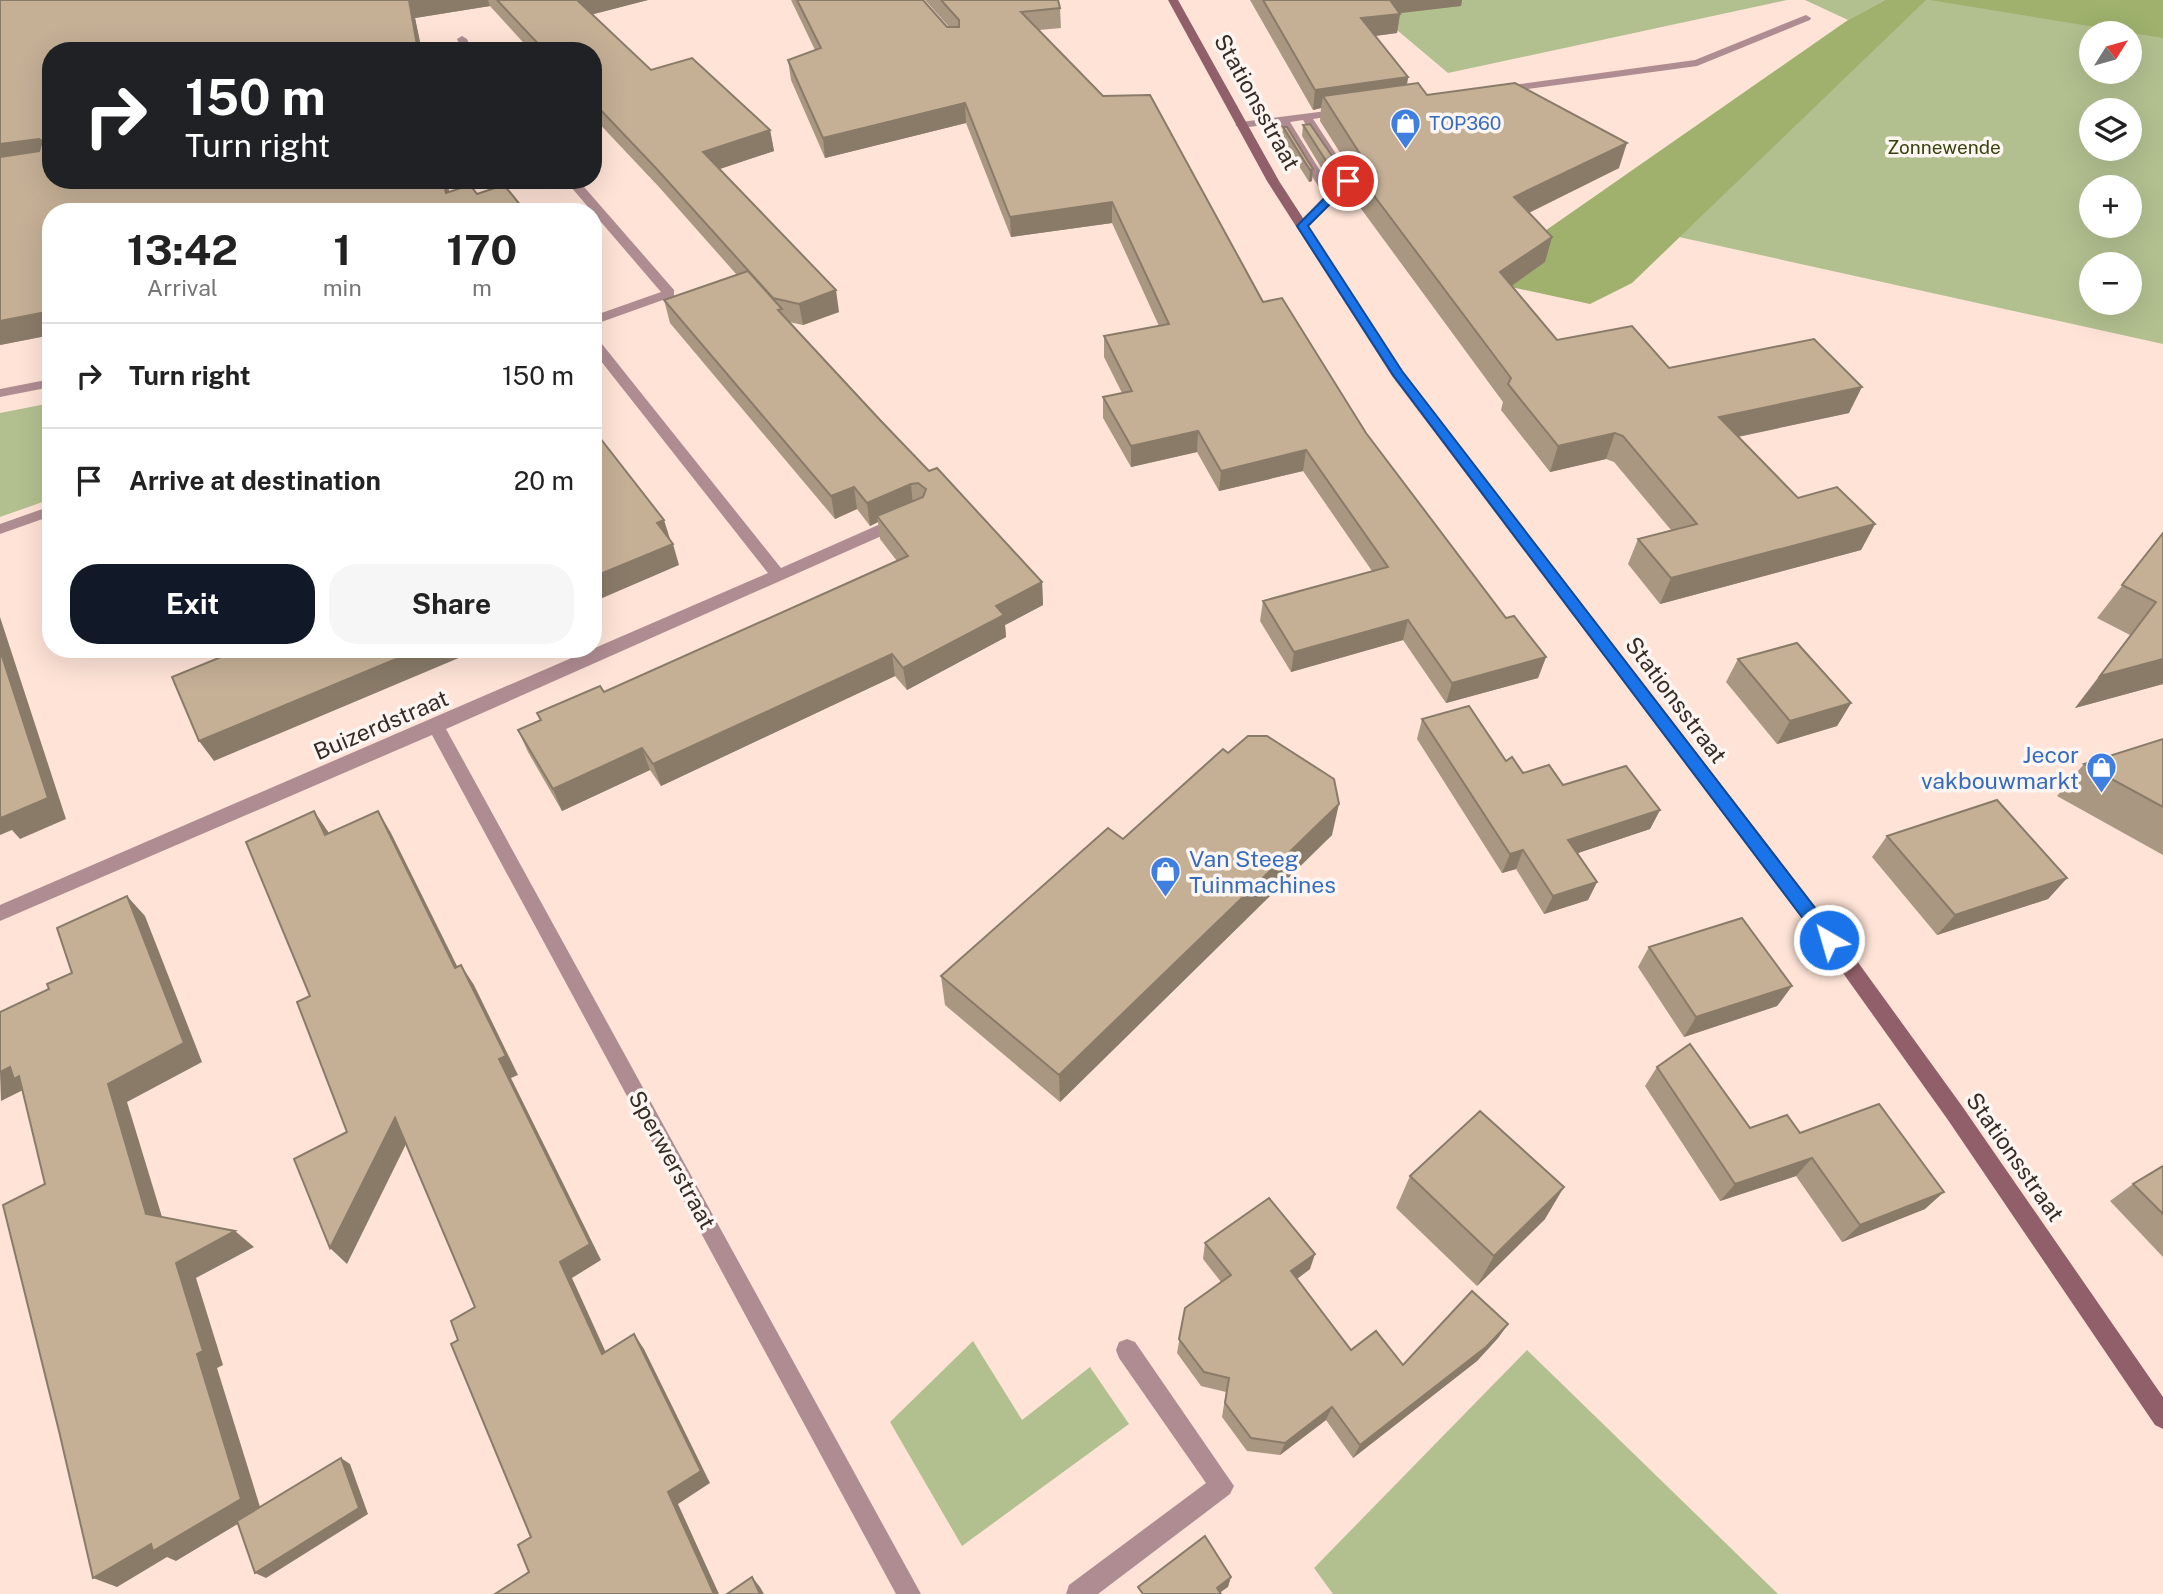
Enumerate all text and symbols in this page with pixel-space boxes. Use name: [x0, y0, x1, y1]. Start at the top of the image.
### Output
north arrow: [2079, 21, 2142, 84]
map controls: [2079, 21, 2142, 315]
street label: Stationsstraat: [1209, 29, 1306, 174]
text: 150 m: [185, 68, 326, 126]
icon: right: [70, 70, 161, 161]
button: layers: [2079, 98, 2142, 161]
shop icon: TOP360: [1389, 106, 1423, 150]
place label: TOP360: [1429, 112, 1501, 134]
text: Turn right: [185, 127, 330, 164]
park label: Zonnewende: [1887, 136, 2001, 158]
pin: [1318, 151, 1378, 211]
icon: arrive: [1329, 162, 1367, 200]
button: +: [2079, 175, 2142, 238]
text: 13:42: [127, 225, 238, 274]
text: 1: [333, 225, 351, 274]
text: 170: [446, 225, 517, 274]
button: −: [2079, 252, 2142, 315]
text: Arrival: [147, 274, 218, 301]
text: min: [323, 274, 362, 301]
text: m: [472, 274, 492, 301]
icon: right: [70, 357, 108, 395]
text: Turn right: [129, 360, 251, 391]
text: 150 m: [502, 360, 574, 391]
icon: arrive: [70, 462, 108, 500]
text: Arrive at destination: [129, 465, 381, 496]
text: 20 m: [514, 465, 574, 496]
button: Exit: [70, 564, 315, 644]
button: Share: [329, 564, 574, 644]
street label: Stationsstraat: [1620, 631, 1733, 768]
street label: Buizerdstraat: [309, 684, 452, 765]
place label: Jecor vakbouwmarkt: [1921, 741, 2079, 794]
shop icon: Jecor vakbouwmarkt: [2085, 751, 2119, 795]
place label: Van Steeg Tuinmachines: [1189, 845, 1336, 898]
shop icon: Van Steeg Tuinmachines: [1149, 855, 1183, 899]
position arrow: [1792, 903, 1866, 977]
street label: Sperwerstraat: [623, 1086, 722, 1234]
street label: Stationsstraat: [1961, 1087, 2070, 1226]

